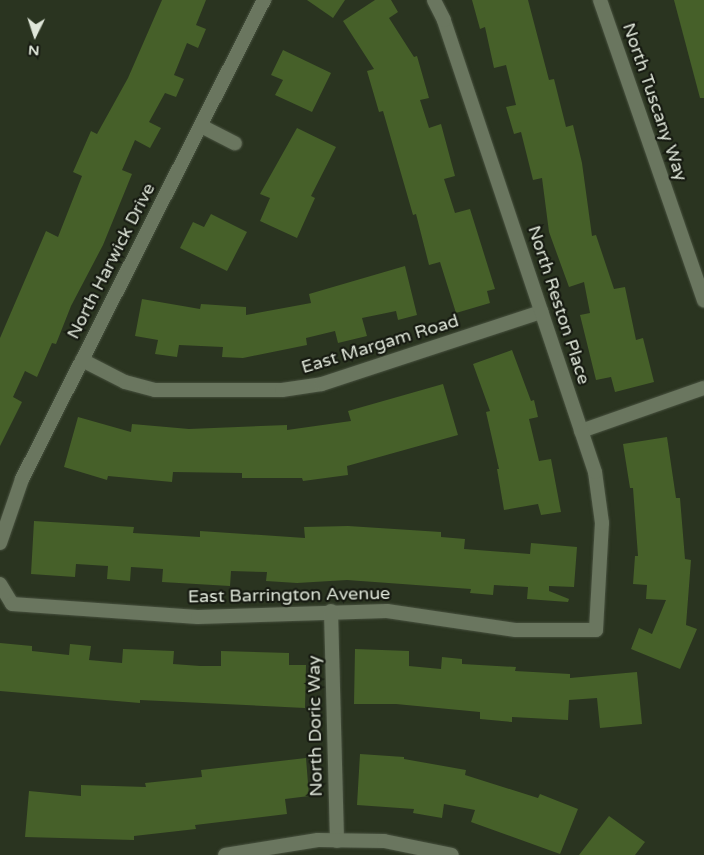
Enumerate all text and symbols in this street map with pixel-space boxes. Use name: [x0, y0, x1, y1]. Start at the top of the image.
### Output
north arrow: [10, 10, 60, 60]
street label: North Tuscany Way: [618, 20, 692, 184]
text: N: [28, 42, 40, 59]
street label: North Harwick Drive: [62, 179, 160, 343]
street label: North Reston Place: [523, 223, 595, 387]
street label: East Margam Road: [299, 310, 461, 378]
street label: East Barrington Avenue: [188, 582, 390, 608]
street label: North Doric Way: [303, 655, 327, 797]

